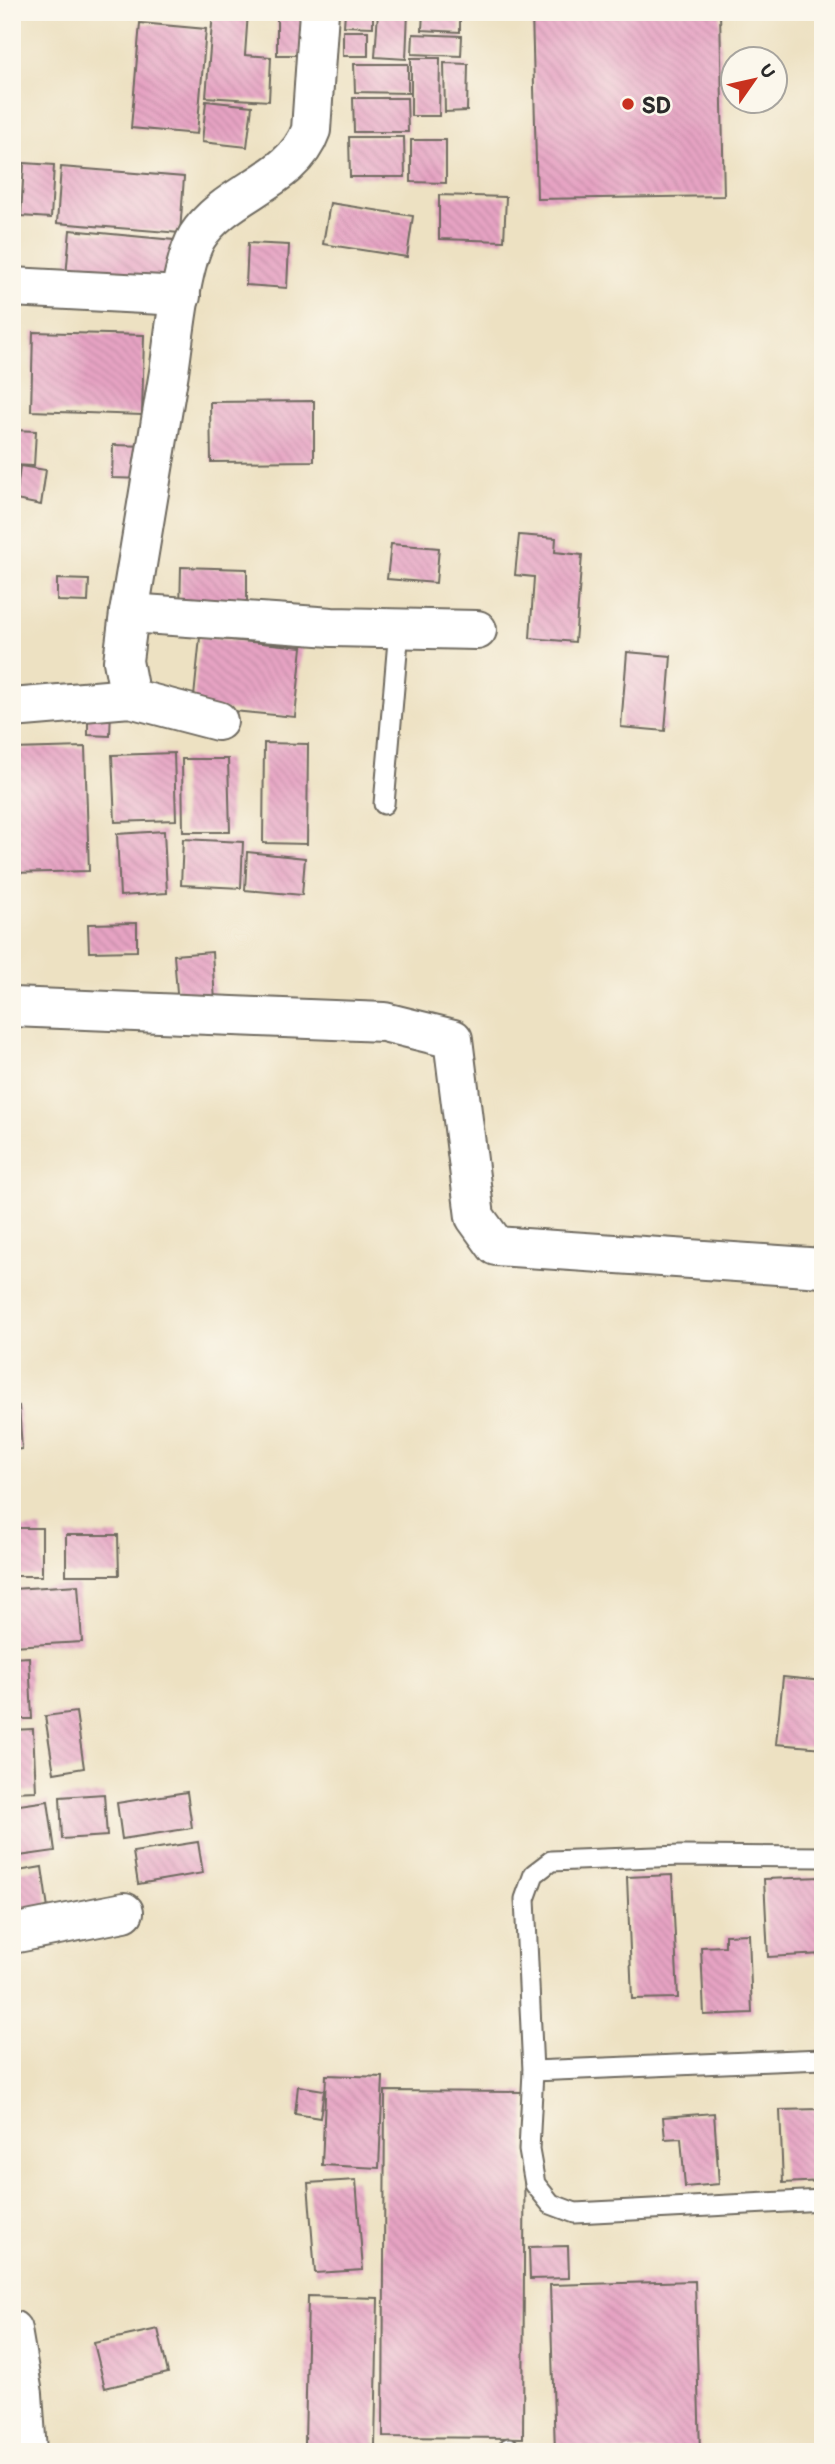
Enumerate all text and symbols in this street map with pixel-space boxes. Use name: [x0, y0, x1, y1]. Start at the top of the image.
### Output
north arrow: [720, 46, 790, 116]
text: U: [755, 59, 781, 82]
place label: SD: [642, 90, 671, 119]
marker: SD: [620, 96, 636, 112]

